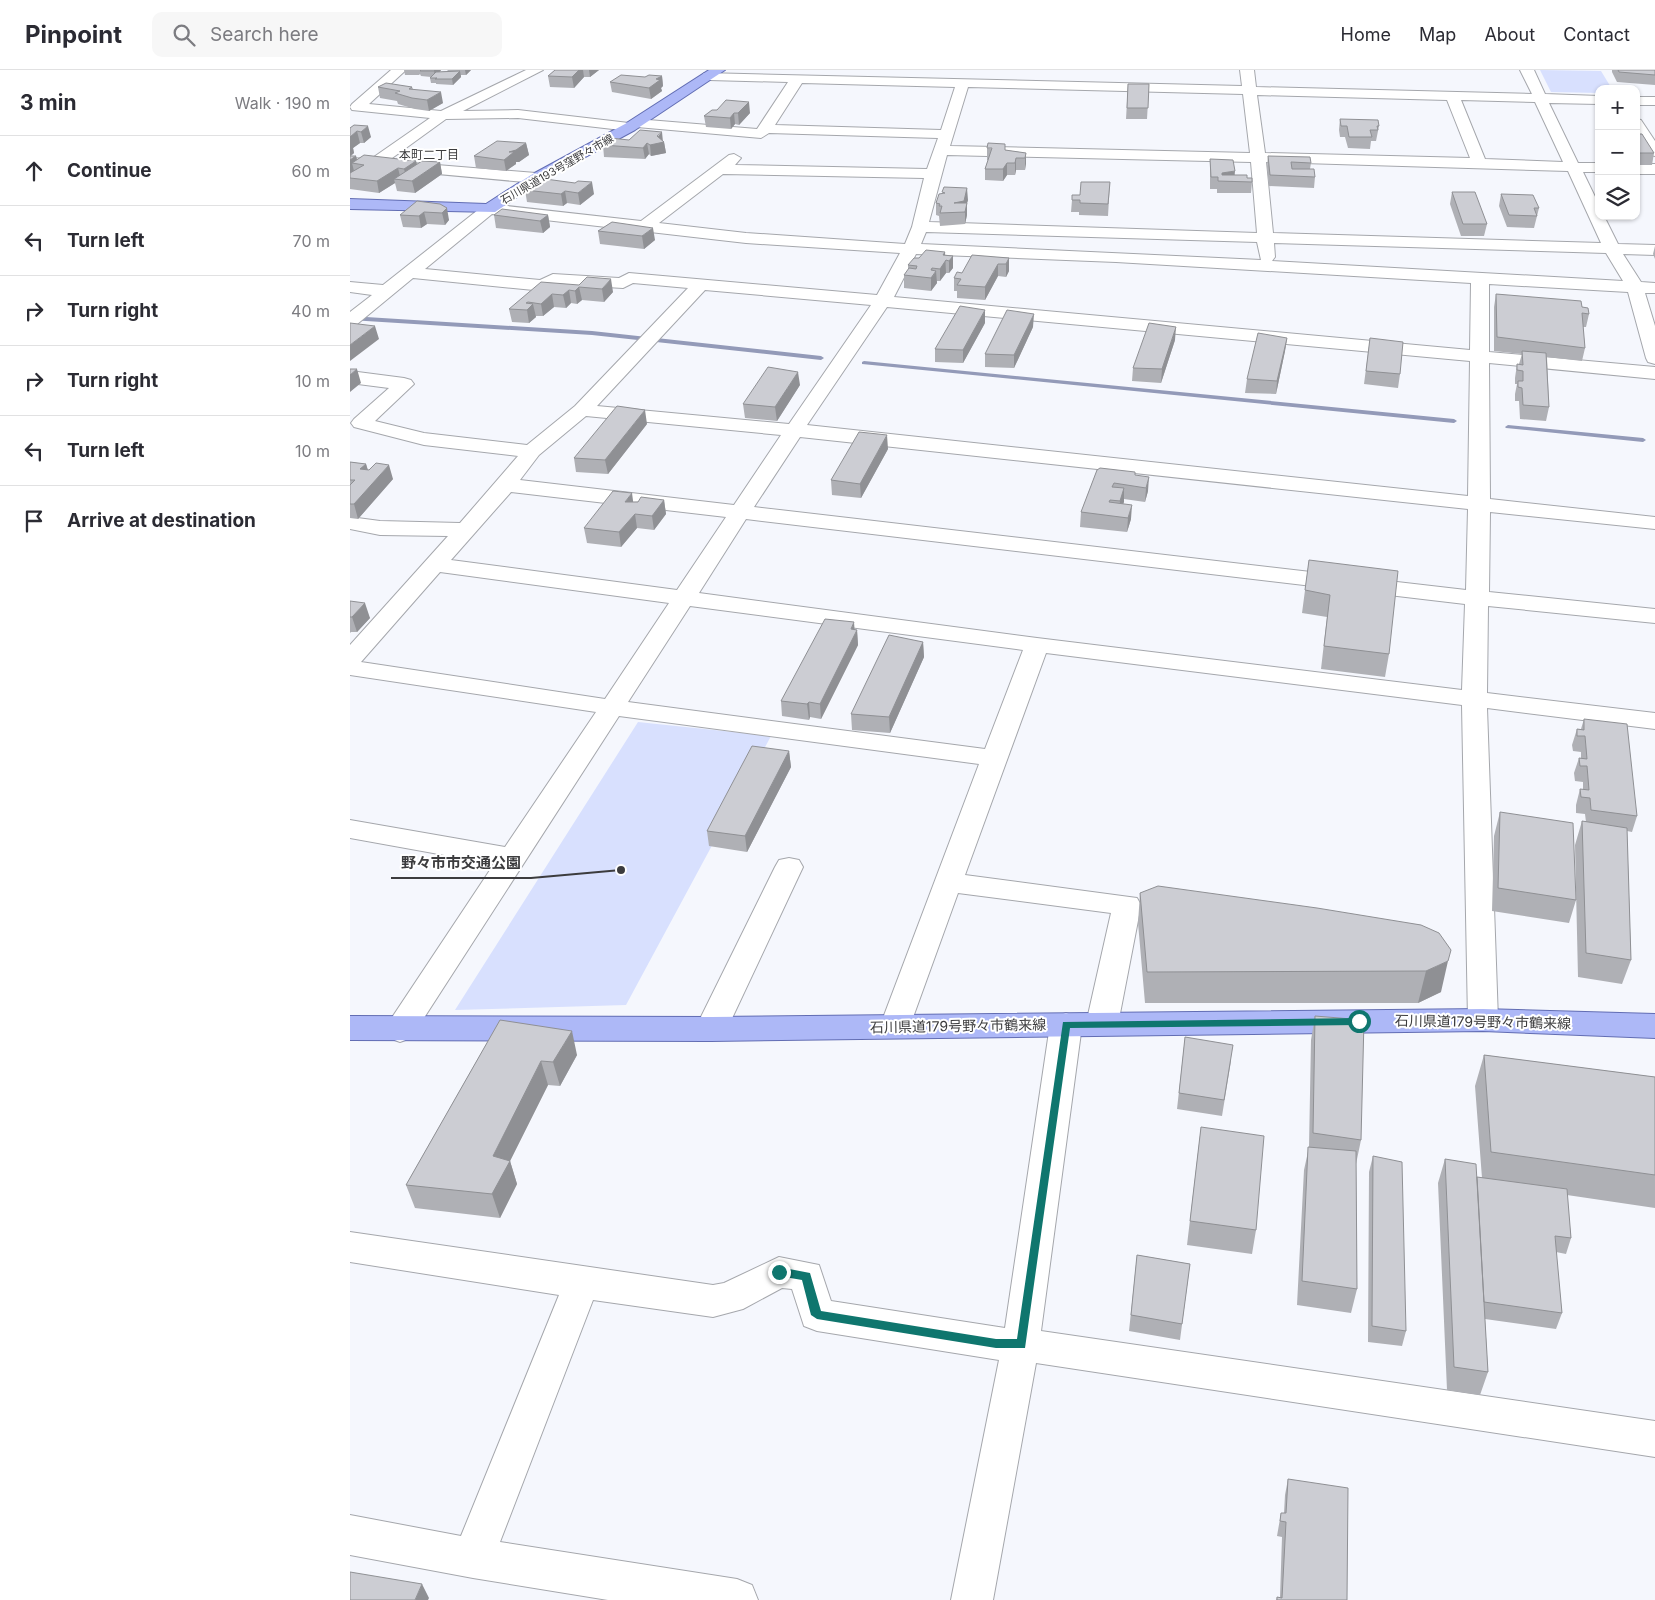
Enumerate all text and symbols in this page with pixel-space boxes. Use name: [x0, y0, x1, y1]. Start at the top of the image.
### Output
search box: [152, 12, 502, 57]
text: Pinpoint: [25, 20, 122, 49]
icon: search: [170, 21, 198, 49]
text: Search here: [210, 23, 319, 46]
text: Home: [1341, 24, 1391, 45]
text: Map: [1419, 24, 1456, 45]
text: About: [1484, 24, 1535, 45]
text: Contact: [1563, 24, 1630, 45]
map controls: [1595, 85, 1640, 220]
button: +: [1595, 85, 1640, 130]
text: 3 min: [20, 90, 76, 115]
text: Walk · 190 m: [235, 93, 330, 113]
button: −: [1595, 130, 1640, 175]
street label: 石川県道193号窪野々市線: [498, 131, 616, 207]
district label: 本町二丁目: [399, 147, 459, 162]
icon: ahead: [20, 157, 48, 185]
text: Continue: [67, 159, 152, 182]
text: 60 m: [291, 161, 330, 181]
button: layers: [1595, 175, 1640, 220]
icon: left: [20, 227, 48, 255]
text: Turn left: [67, 229, 145, 252]
text: 70 m: [293, 231, 330, 251]
icon: right: [20, 297, 48, 325]
text: Turn right: [67, 299, 158, 322]
text: 40 m: [291, 301, 330, 321]
icon: right: [20, 367, 48, 395]
text: Turn right: [67, 369, 158, 392]
text: 10 m: [295, 371, 330, 391]
icon: left: [20, 437, 48, 465]
text: Turn left: [67, 439, 145, 462]
text: 10 m: [295, 441, 330, 461]
icon: arrive: [20, 507, 48, 535]
text: Arrive at destination: [67, 509, 256, 532]
callout: 野々市市交通公園: [391, 848, 531, 878]
text: 野々市市交通公園: [401, 853, 521, 872]
route start: [1348, 1010, 1371, 1033]
street label: 石川県道179号野々市鶴来線: [1395, 1011, 1571, 1032]
street label: 石川県道179号野々市鶴来線: [870, 1015, 1046, 1036]
route end: [768, 1261, 791, 1284]

